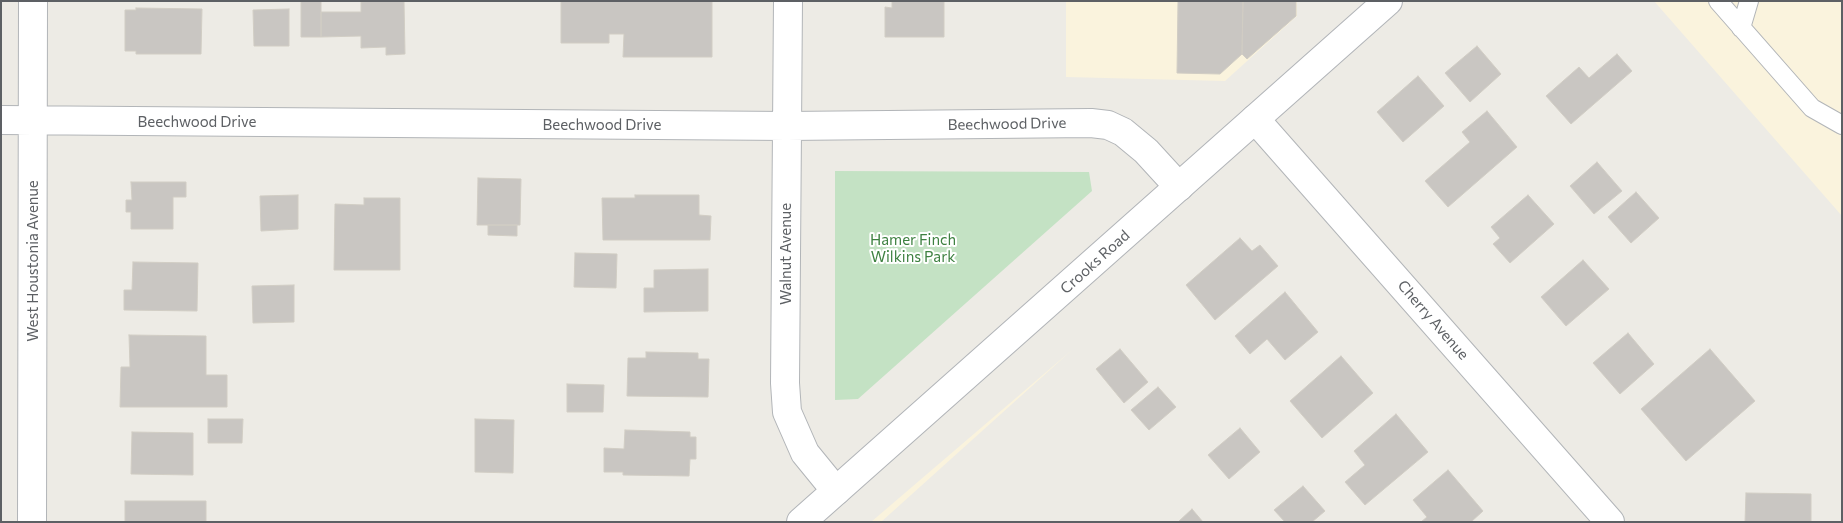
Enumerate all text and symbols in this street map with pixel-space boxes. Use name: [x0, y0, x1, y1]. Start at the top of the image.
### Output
street label: Beechwood Drive: [138, 113, 256, 131]
street label: Beechwood Drive: [947, 114, 1067, 134]
street label: Beechwood Drive: [543, 116, 661, 134]
street label: West Houstonia Avenue: [24, 180, 42, 342]
street label: Walnut Avenue: [777, 203, 795, 305]
street label: Crooks Road: [1057, 226, 1133, 298]
park label: Hamer Finch Wilkins Park: [870, 231, 956, 266]
street label: Cherry Avenue: [1394, 277, 1472, 363]

